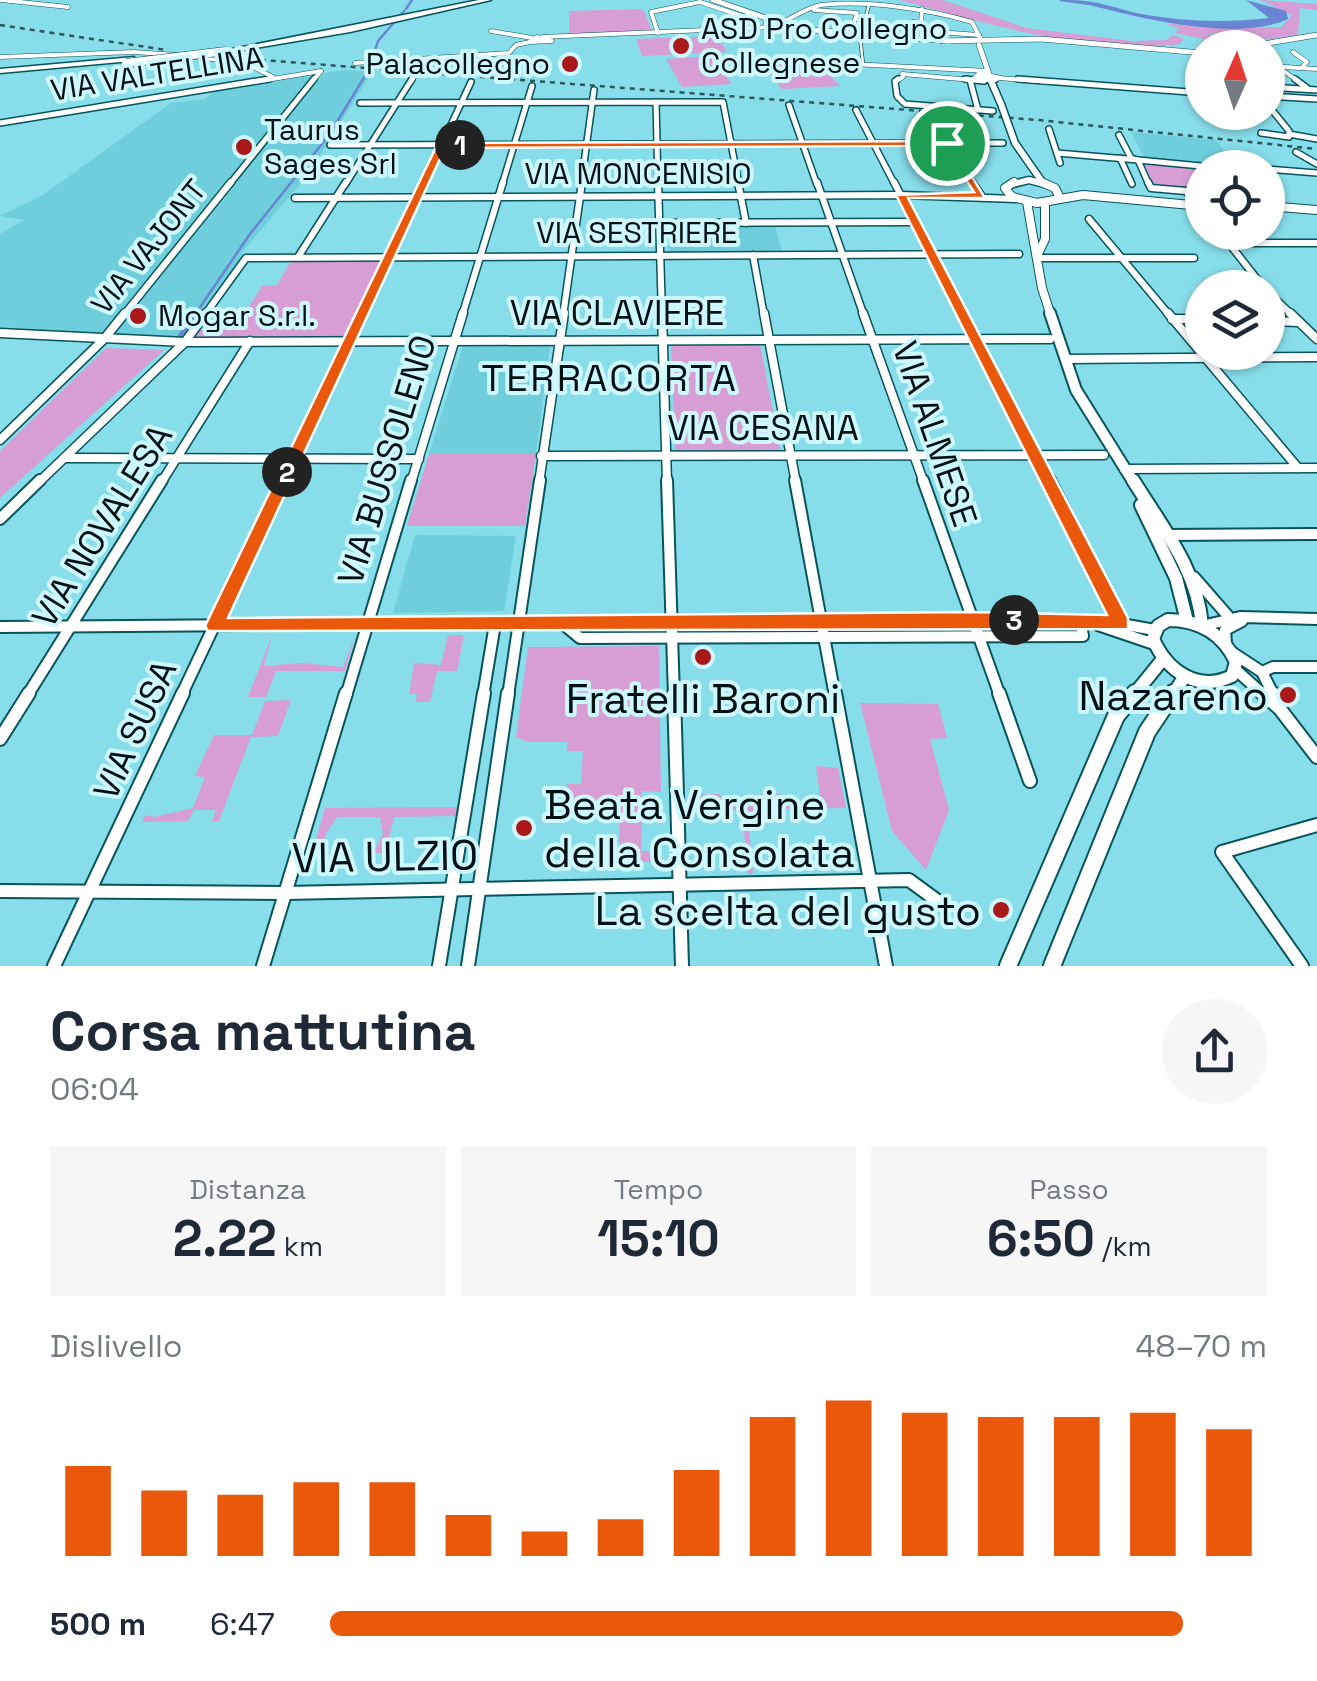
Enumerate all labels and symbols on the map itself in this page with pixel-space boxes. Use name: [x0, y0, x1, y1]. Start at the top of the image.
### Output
place label: ASD Pro Collegno Collegnese: [701, 9, 947, 82]
north arrow: [1185, 30, 1285, 130]
marker: ASD Pro Collegno Collegnese: [670, 35, 692, 57]
street label: VIA VALTELLINA: [48, 37, 266, 110]
place label: Palacollegno: [366, 44, 550, 83]
marker: Palacollegno: [559, 53, 581, 75]
pin: [905, 101, 990, 186]
place label: Taurus Sages Srl: [264, 110, 397, 183]
pin: 1: [435, 120, 485, 170]
marker: Taurus Sages Srl: [233, 136, 255, 158]
street label: VIA MONCENISIO: [524, 154, 752, 193]
street label: VIA VAJONT: [82, 171, 215, 322]
street label: VIA SESTRIERE: [536, 213, 738, 252]
street label: VIA CLAVIERE: [510, 291, 724, 335]
place label: Mogar S.r.l.: [158, 296, 316, 335]
marker: Mogar S.r.l.: [127, 305, 149, 327]
street label: VIA BUSSOLENO: [328, 330, 446, 590]
street label: VIA ALMESE: [883, 336, 987, 532]
district label: TERRACORTA: [481, 354, 739, 402]
street label: VIA CESANA: [667, 406, 859, 450]
street label: VIA NOVALESA: [22, 416, 182, 636]
pin: 2: [262, 447, 312, 497]
pin: 3: [989, 595, 1039, 645]
marker: Fratelli Baroni: [692, 646, 714, 668]
street label: VIA SUSA: [84, 653, 186, 807]
place label: Nazareno: [1078, 669, 1268, 722]
place label: Fratelli Baroni: [566, 672, 840, 725]
marker: Nazareno: [1277, 684, 1299, 706]
place label: Beata Vergine della Consolata: [544, 778, 855, 879]
marker: Beata Vergine della Consolata: [513, 817, 535, 839]
street label: VIA ULZIO: [291, 828, 479, 885]
place label: La scelta del gusto: [595, 884, 981, 937]
marker: La scelta del gusto: [990, 899, 1012, 921]

